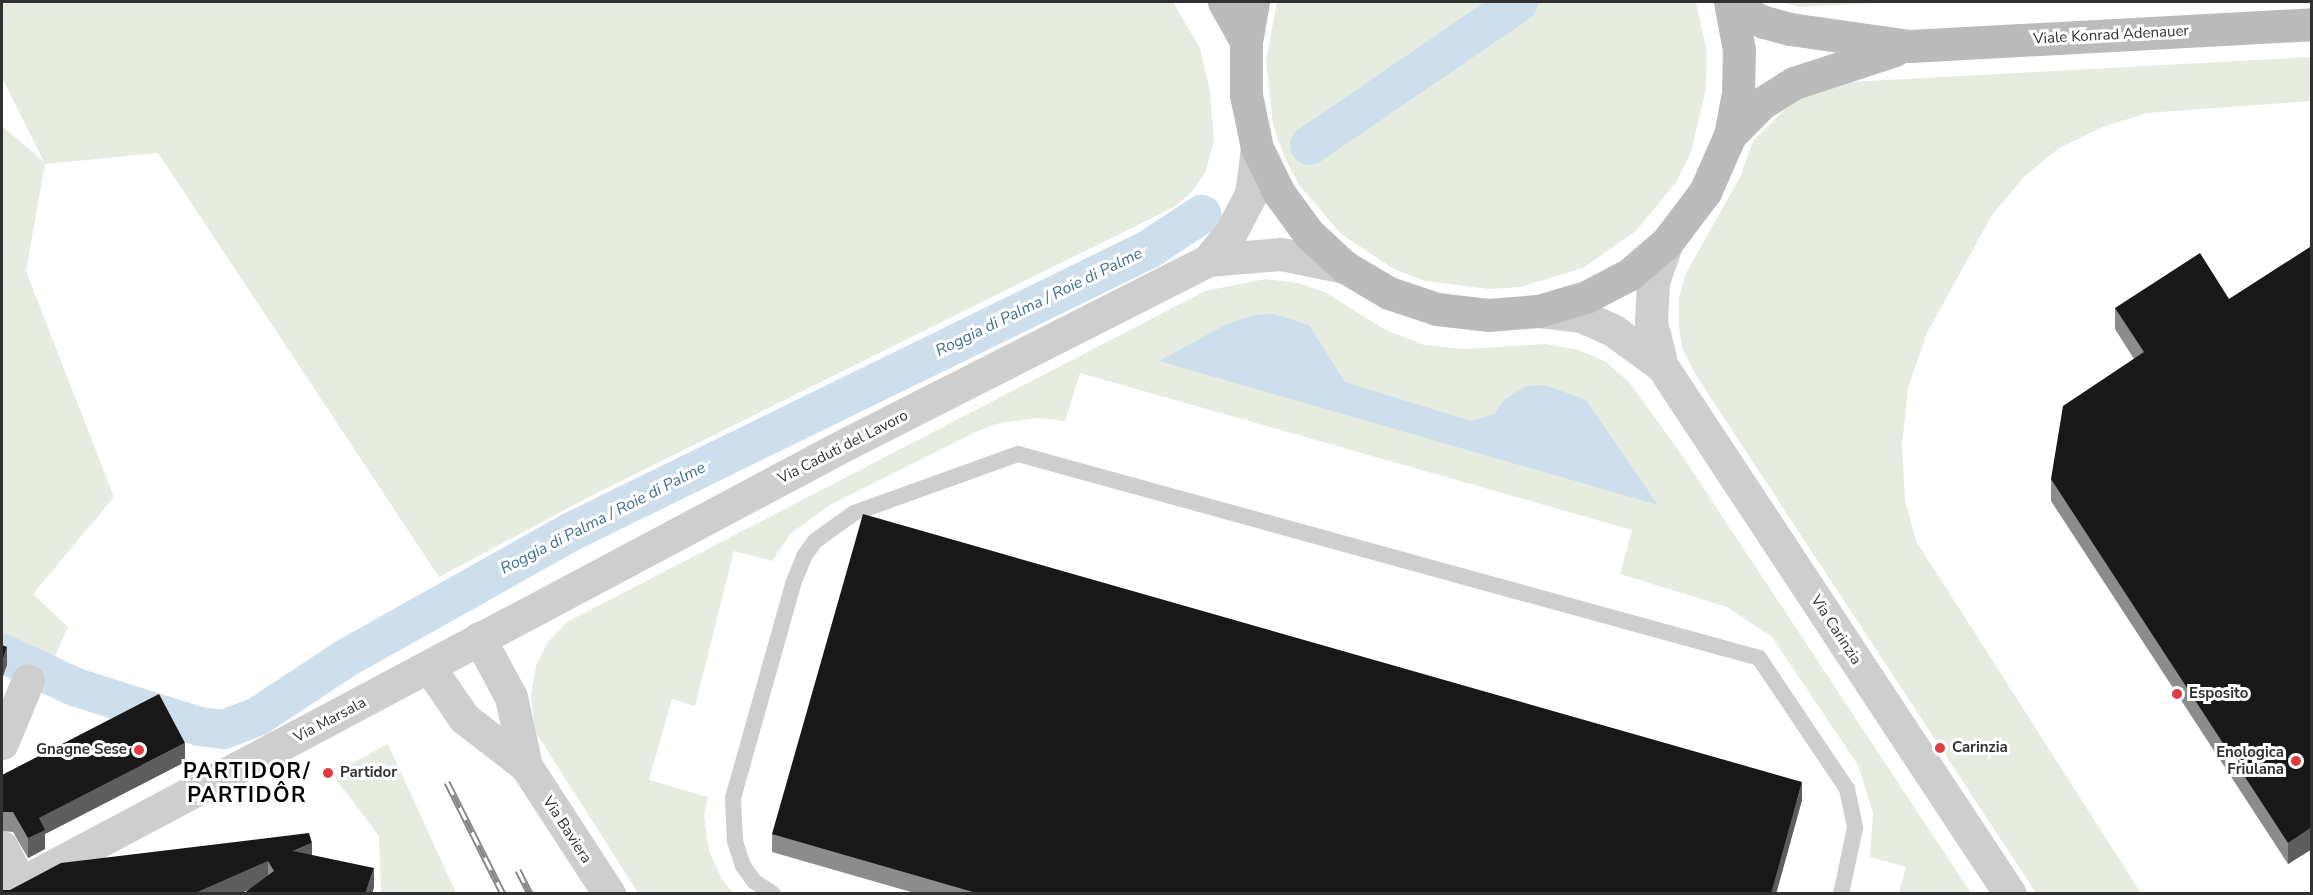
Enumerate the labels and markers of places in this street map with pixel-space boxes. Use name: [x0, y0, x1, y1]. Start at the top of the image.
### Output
place label: Esposito: [2189, 685, 2248, 703]
marker: Esposito: [2170, 687, 2184, 701]
place label: Carinzia: [1952, 739, 2008, 757]
place label: Gnagne Sese: [36, 741, 127, 759]
marker: Carinzia: [1933, 741, 1947, 755]
marker: Gnagne Sese: [132, 743, 146, 757]
place label: Enologica Friulana: [2216, 743, 2284, 778]
marker: Enologica Friulana: [2289, 754, 2303, 768]
place label: Partidor: [340, 764, 397, 782]
marker: Partidor: [321, 766, 335, 780]

